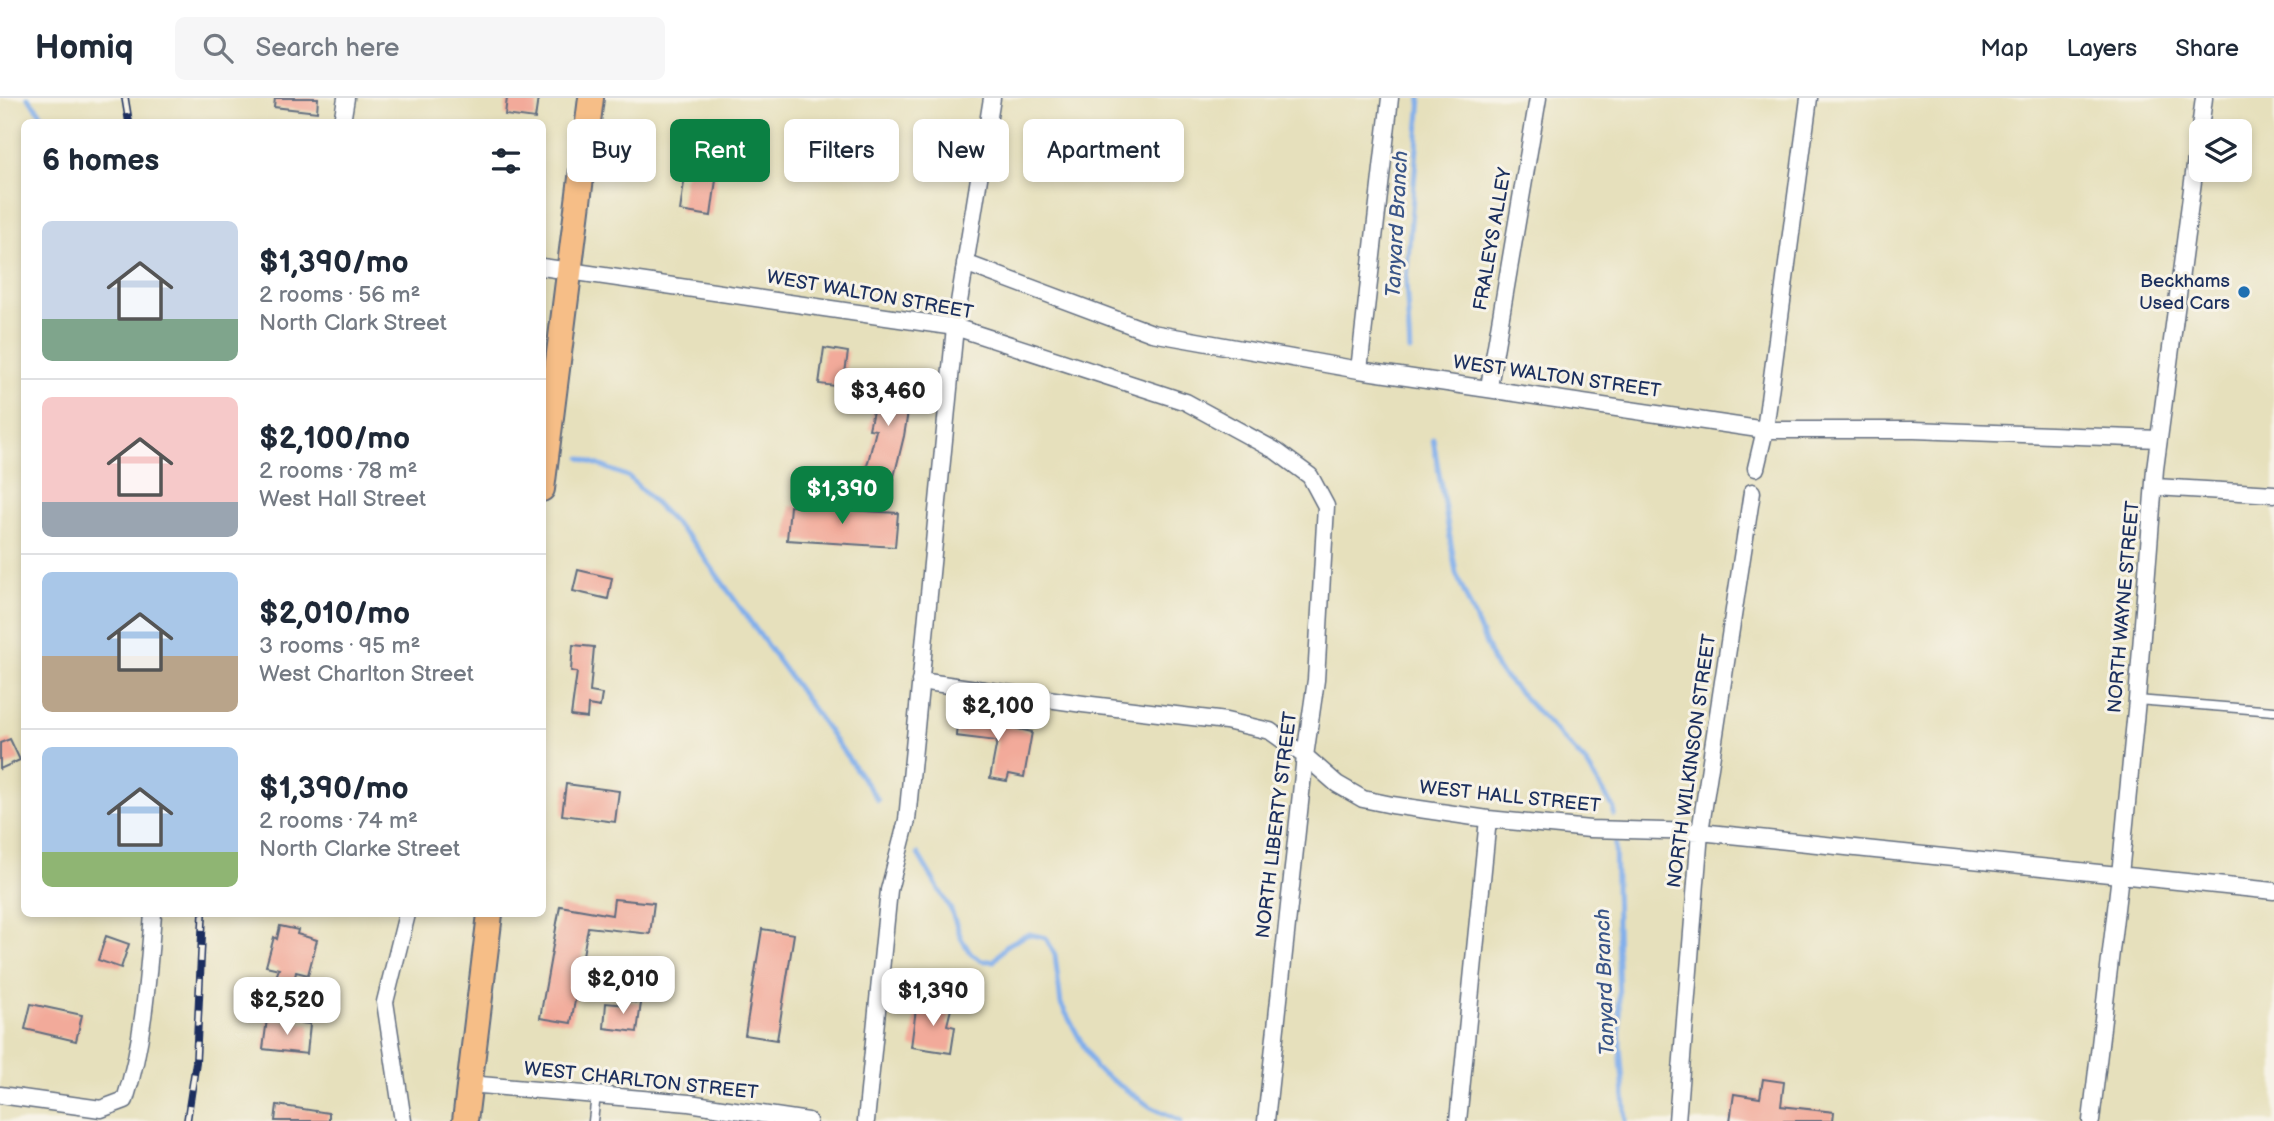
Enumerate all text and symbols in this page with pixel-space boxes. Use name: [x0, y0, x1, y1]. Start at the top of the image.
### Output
search box: [175, 17, 665, 80]
text: Homiq: [35, 28, 133, 68]
icon: search: [199, 29, 237, 67]
text: Search here: [255, 33, 400, 64]
text: Map: [1980, 34, 2028, 63]
text: Layers: [2066, 34, 2137, 63]
text: Share: [2175, 34, 2239, 63]
chip: Buy: [567, 119, 656, 182]
chip: Rent: [670, 119, 770, 182]
chip: Filters: [784, 119, 899, 182]
chip: New: [913, 119, 1009, 182]
chip: Apartment: [1023, 119, 1184, 182]
map controls: [2189, 119, 2252, 182]
button: layers: [2189, 119, 2252, 182]
icon: filters: [487, 142, 525, 180]
text: 6 homes: [42, 143, 159, 179]
water label: Tanyard Branch: [1381, 149, 1413, 298]
street label: FRALEYS ALLEY: [1469, 165, 1517, 312]
text: $1,390/mo: [259, 245, 409, 281]
icon: home: [98, 249, 182, 333]
street label: WEST WALTON STREET: [765, 265, 976, 325]
place label: Beckhams Used Cars: [2139, 270, 2230, 315]
text: 2 rooms · 56 m²: [259, 281, 421, 309]
marker: Beckhams Used Cars: [2236, 284, 2252, 300]
text: North Clark Street: [259, 309, 447, 337]
street label: WEST WALTON STREET: [1451, 351, 1663, 403]
pin: $3,460: [831, 368, 945, 428]
text: $3,460: [850, 377, 926, 405]
text: $2,100/mo: [259, 421, 410, 457]
icon: home: [98, 425, 182, 509]
text: 2 rooms · 78 m²: [259, 457, 417, 485]
pin: $1,390: [785, 466, 899, 526]
text: $1,390: [806, 475, 878, 503]
text: West Hall Street: [259, 485, 426, 513]
street label: NORTH WAYNE STREET: [2103, 499, 2145, 714]
text: $2,010/mo: [259, 596, 410, 632]
icon: home: [98, 600, 182, 684]
text: 3 rooms · 95 m²: [259, 632, 420, 660]
street label: NORTH WILKINSON STREET: [1663, 632, 1721, 889]
text: West Charlton Street: [259, 660, 474, 688]
pin: $2,100: [941, 684, 1055, 743]
text: $2,100: [962, 692, 1034, 720]
street label: NORTH LIBERTY STREET: [1252, 710, 1302, 940]
text: $1,390/mo: [259, 771, 409, 807]
icon: home: [98, 775, 182, 859]
street label: WEST HALL STREET: [1418, 776, 1602, 818]
text: 2 rooms · 74 m²: [259, 807, 418, 835]
text: North Clarke Street: [259, 835, 460, 863]
water label: Tanyard Branch: [1590, 908, 1620, 1056]
pin: $2,010: [566, 956, 680, 1016]
text: $2,010: [587, 965, 659, 993]
pin: $1,390: [876, 968, 990, 1028]
text: $1,390: [897, 977, 969, 1005]
pin: $2,520: [230, 978, 344, 1037]
text: $2,520: [249, 986, 325, 1014]
street label: WEST CHARLTON STREET: [523, 1057, 760, 1105]

